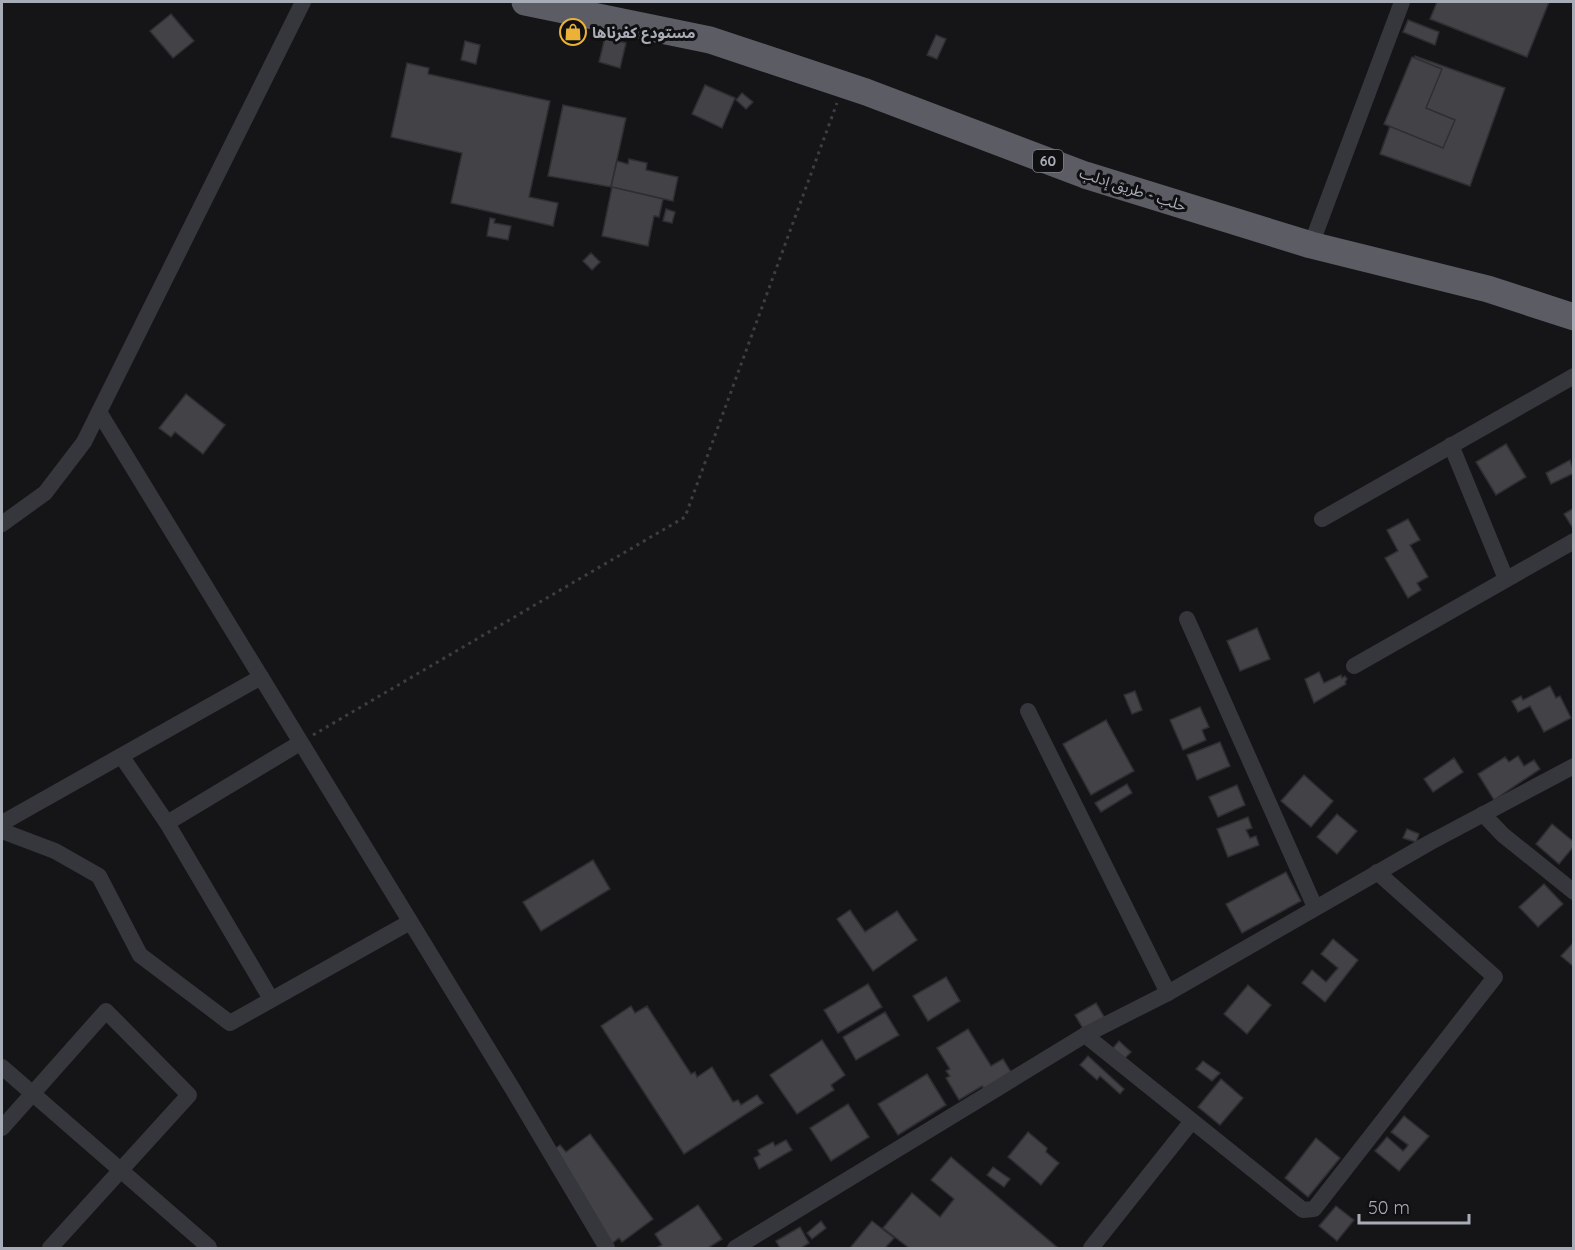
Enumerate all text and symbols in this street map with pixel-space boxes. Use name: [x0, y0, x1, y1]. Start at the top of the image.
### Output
shop icon: مستودع كفرناها: [558, 17, 588, 47]
place label: مستودع كفرناها: [592, 23, 695, 44]
road number: 60: [1033, 150, 1063, 172]
street label: حلب - طريق إدلب: [1077, 163, 1189, 216]
scale bar: [1359, 1187, 1468, 1225]
text: 50 m: [1368, 1196, 1410, 1219]

